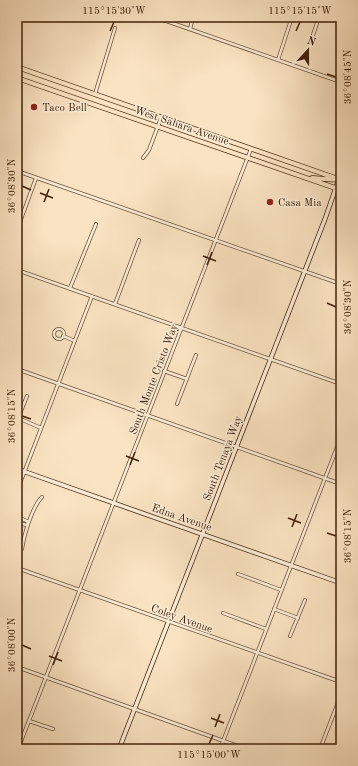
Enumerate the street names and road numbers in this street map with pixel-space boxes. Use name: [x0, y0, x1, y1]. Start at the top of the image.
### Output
street label: West Sahara Avenue: [133, 105, 230, 148]
street label: South Monte Cristo Way: [128, 323, 181, 436]
street label: South Tenaya Way: [202, 414, 245, 503]
street label: Edna Avenue: [150, 503, 213, 534]
street label: Coley Avenue: [149, 603, 214, 636]

